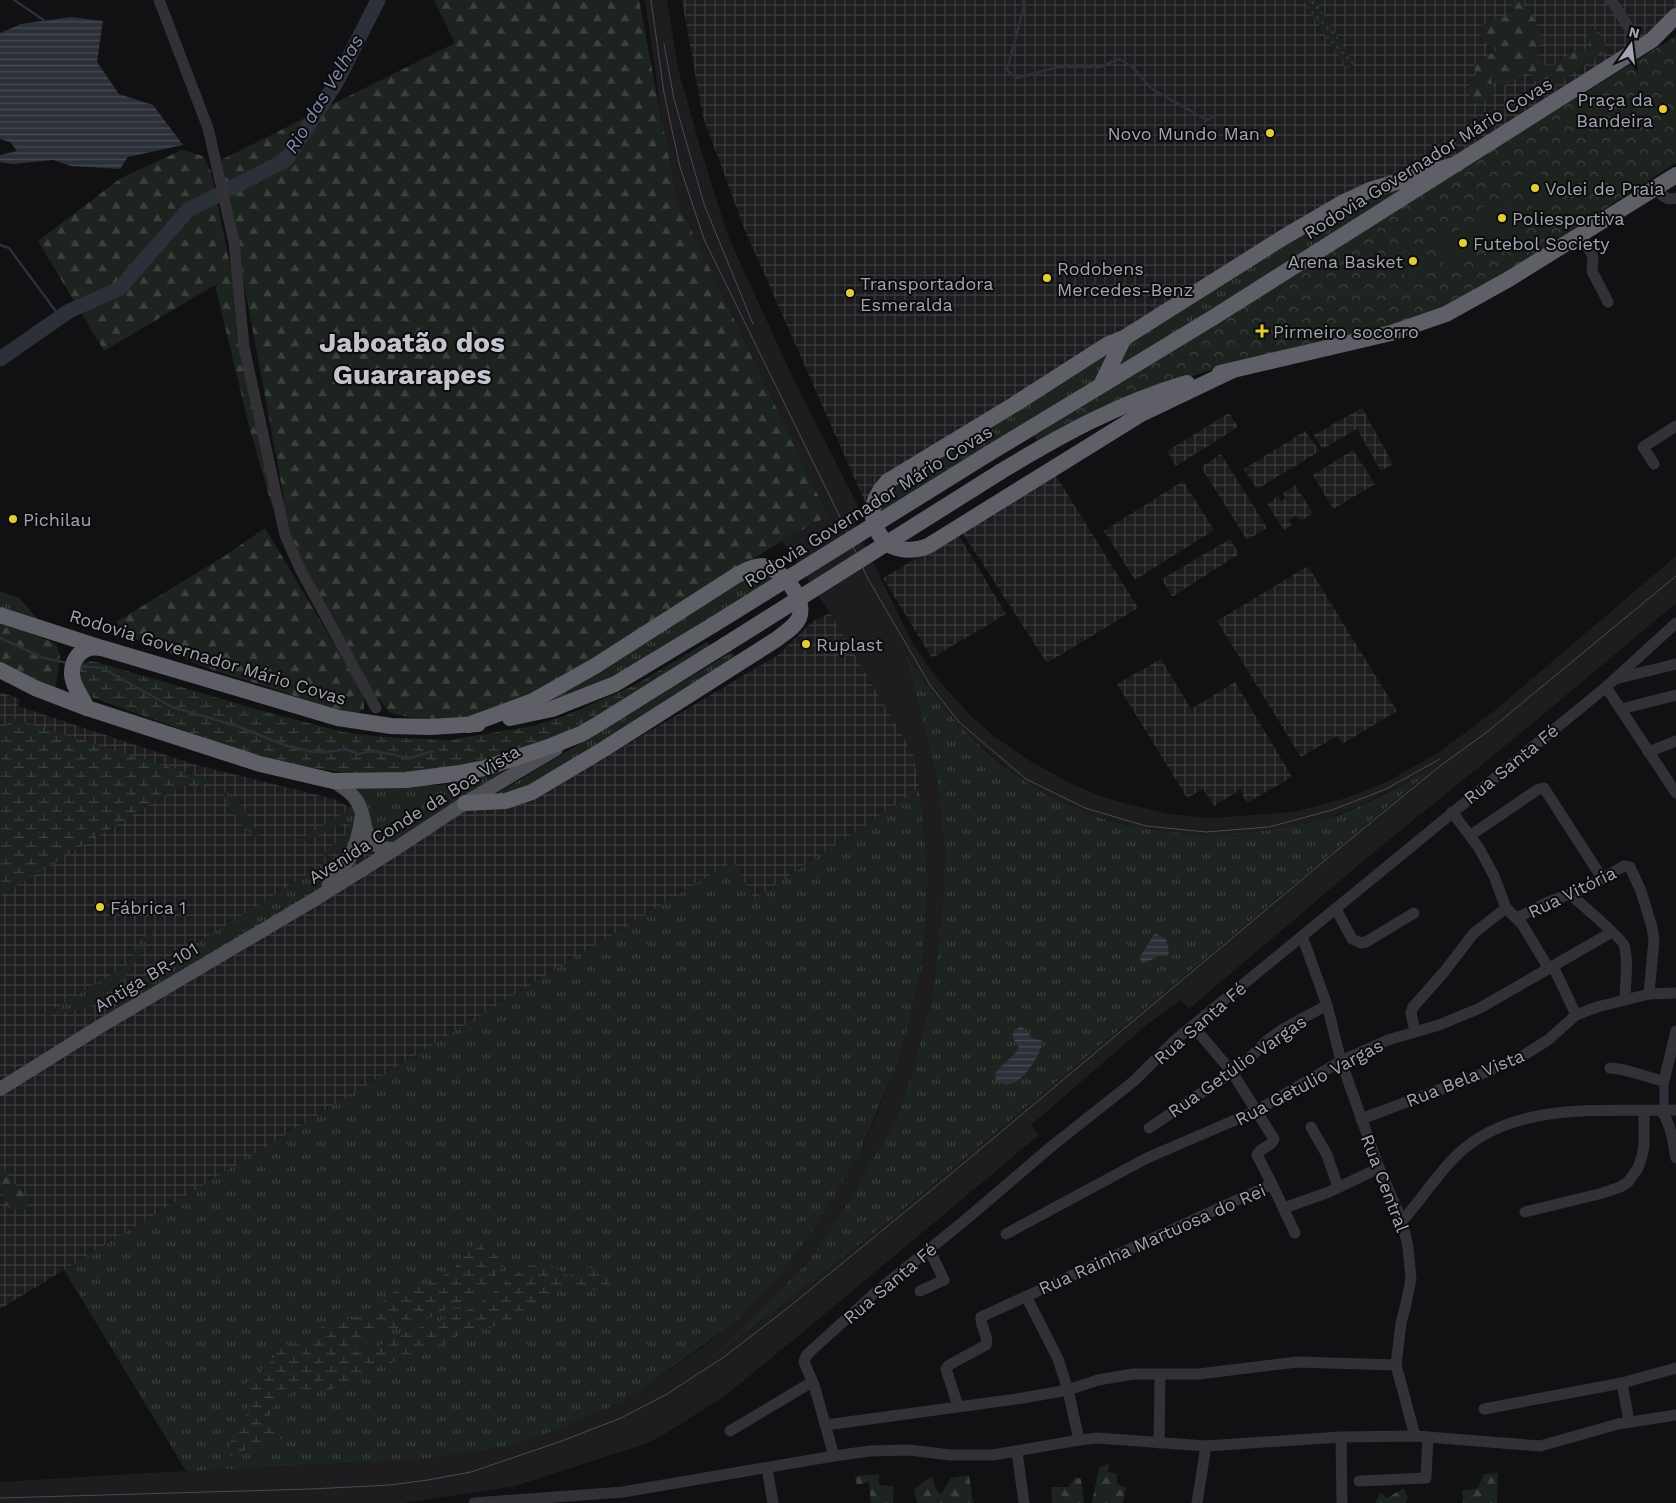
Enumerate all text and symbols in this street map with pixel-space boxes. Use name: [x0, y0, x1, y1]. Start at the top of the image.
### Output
north arrow: [1606, 20, 1656, 70]
text: N: [1627, 23, 1641, 41]
water label: Rio das Velhas: [280, 30, 368, 157]
street label: Rodovia Governador Mário Covas: [1300, 73, 1556, 243]
place label: Praça da Bandeira: [1576, 89, 1653, 131]
marker: Praça da Bandeira: [1657, 103, 1669, 115]
place label: Novo Mundo Man: [1108, 123, 1260, 144]
marker: Novo Mundo Man: [1264, 127, 1276, 139]
place label: Volei de Praia: [1545, 178, 1665, 199]
marker: Volei de Praia: [1529, 182, 1541, 194]
place label: Poliesportiva: [1512, 208, 1624, 229]
marker: Poliesportiva: [1496, 212, 1508, 224]
place label: Futebol Society: [1473, 233, 1610, 254]
marker: Futebol Society: [1457, 237, 1469, 249]
place label: Arena Basket: [1288, 251, 1403, 272]
marker: Arena Basket: [1407, 255, 1419, 267]
place label: Rodobens Mercedes-Benz: [1057, 258, 1193, 300]
marker: Rodobens Mercedes-Benz: [1041, 272, 1053, 284]
place label: Transportadora Esmeralda: [860, 273, 994, 315]
marker: Transportadora Esmeralda: [844, 287, 856, 299]
place label: Pirmeiro socorro: [1273, 321, 1419, 342]
marker: Pirmeiro socorro: [1255, 324, 1269, 338]
district label: Jaboatão dos Guararapes: [319, 326, 505, 391]
street label: Rodovia Governador Mário Covas: [740, 421, 996, 591]
place label: Pichilau: [23, 509, 92, 530]
marker: Pichilau: [7, 513, 19, 525]
street label: Rodovia Governador Mário Covas: [67, 605, 349, 709]
place label: Ruplast: [816, 634, 883, 655]
marker: Ruplast: [800, 638, 812, 650]
street label: Rua Santa Fé: [1460, 720, 1562, 808]
street label: Avenida Conde da Boa Vista: [305, 740, 523, 888]
street label: Rua Vitória: [1525, 862, 1619, 922]
place label: Fábrica 1: [110, 897, 186, 918]
marker: Fábrica 1: [94, 901, 106, 913]
street label: Antiga BR-101: [90, 938, 202, 1016]
street label: Rua Santa Fé: [1150, 977, 1250, 1069]
street label: Rua Getúlio Vargas: [1164, 1010, 1310, 1122]
street label: Rua Getulio Vargas: [1232, 1034, 1386, 1130]
street label: Rua Bela Vista: [1403, 1045, 1527, 1111]
street label: Rua Central: [1357, 1131, 1413, 1235]
street label: Rua Rainha Martuosa do Rei: [1035, 1179, 1269, 1299]
street label: Rua Santa Fé: [839, 1238, 941, 1328]

